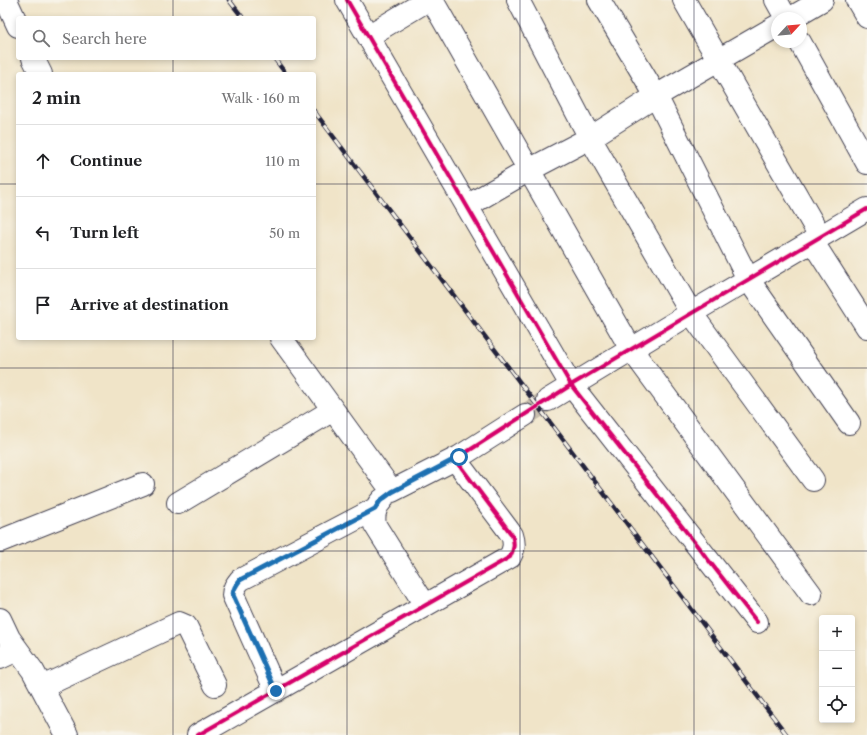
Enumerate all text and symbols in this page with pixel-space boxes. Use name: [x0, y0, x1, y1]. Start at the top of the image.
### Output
north arrow: [771, 12, 807, 48]
search box: [16, 16, 316, 60]
icon: search: [30, 27, 52, 49]
text: Search here: [62, 29, 147, 48]
text: 2 min: [32, 88, 81, 108]
text: Walk · 160 m: [221, 90, 300, 106]
icon: ahead: [32, 150, 54, 172]
text: Continue: [70, 151, 142, 170]
text: 110 m: [265, 153, 300, 169]
icon: left: [32, 222, 54, 244]
text: Turn left: [70, 223, 139, 242]
text: 50 m: [269, 225, 300, 241]
icon: arrive: [32, 294, 54, 316]
text: Arrive at destination: [70, 295, 229, 314]
route start: [450, 448, 468, 466]
map controls: [819, 615, 855, 723]
button: +: [819, 615, 855, 651]
button: −: [819, 651, 855, 687]
route end: [267, 682, 285, 700]
button: locate: [819, 687, 855, 723]

